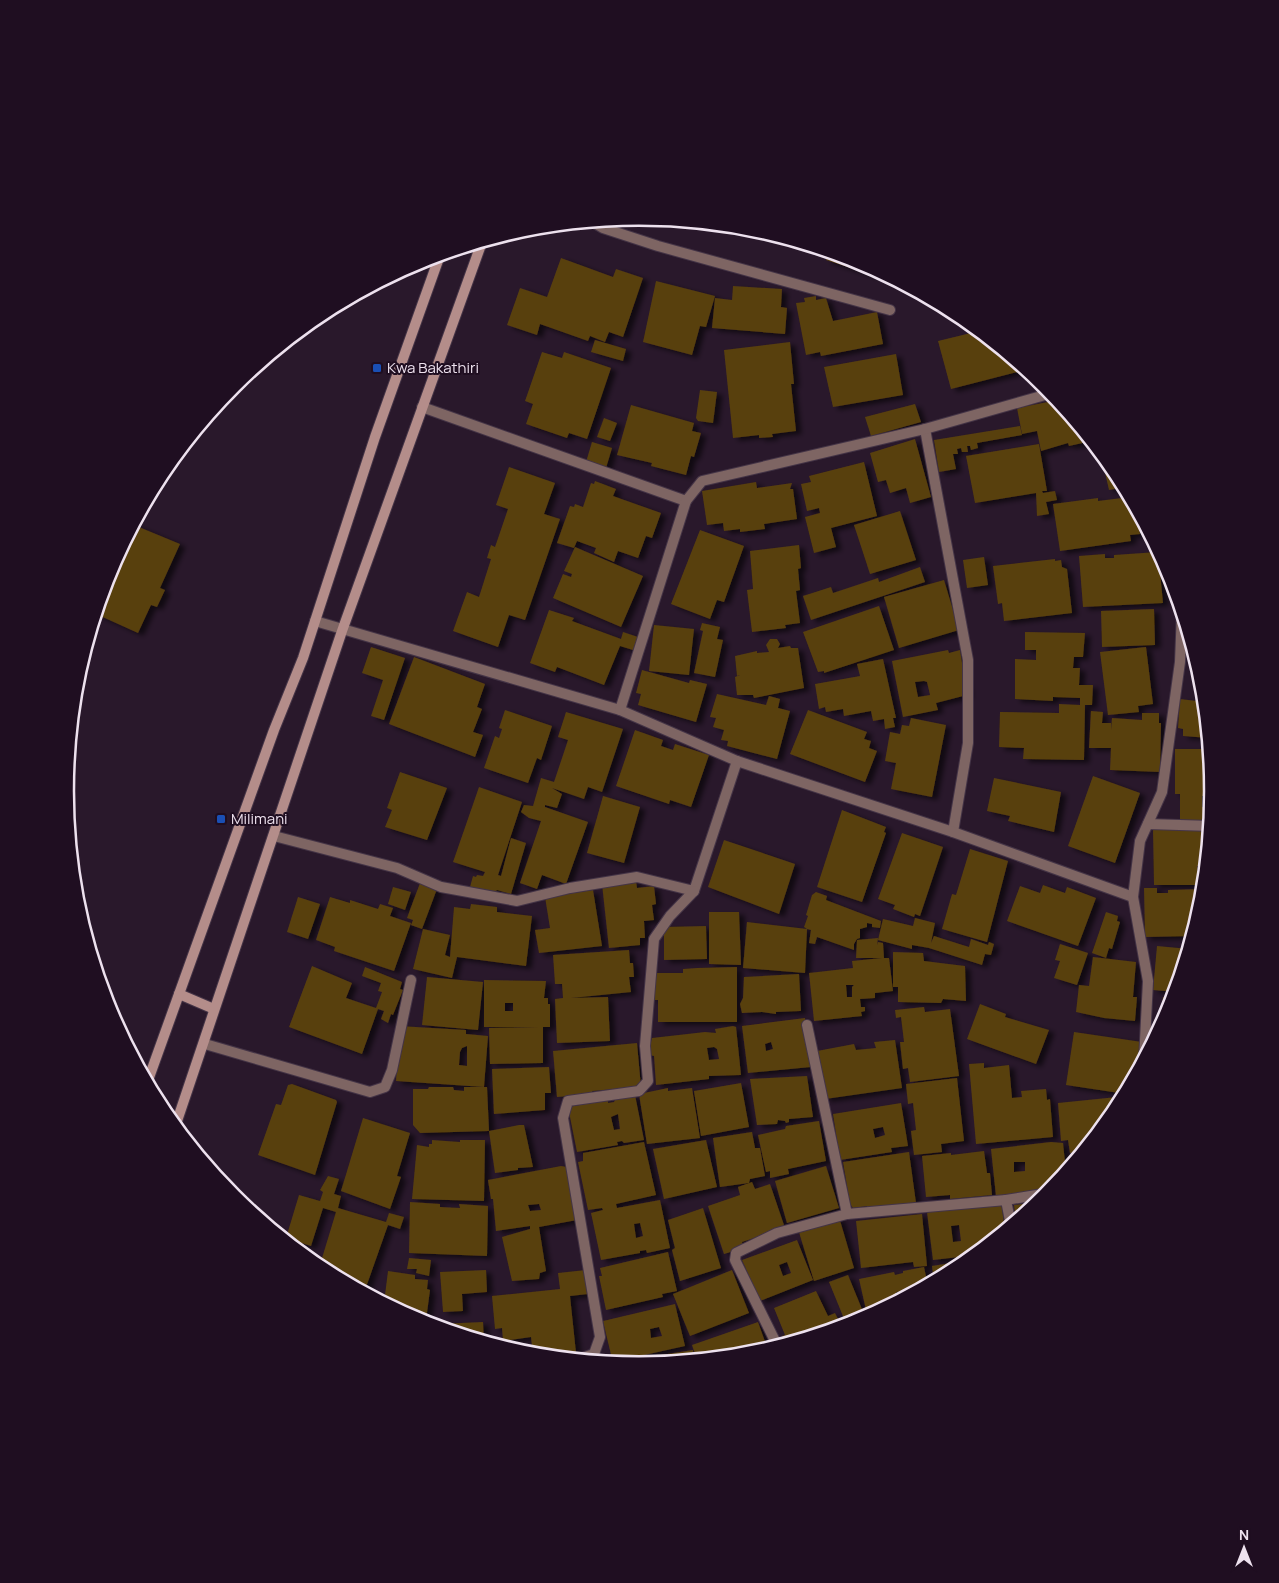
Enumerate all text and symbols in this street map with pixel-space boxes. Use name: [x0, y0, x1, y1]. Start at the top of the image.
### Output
place label: Kwa Bakathiri: [387, 357, 479, 378]
marker: Kwa Bakathiri: [371, 362, 383, 374]
place label: Milimani: [231, 808, 288, 829]
marker: Milimani: [215, 813, 227, 825]
north arrow: [1219, 1523, 1269, 1573]
text: N: [1239, 1525, 1249, 1544]

